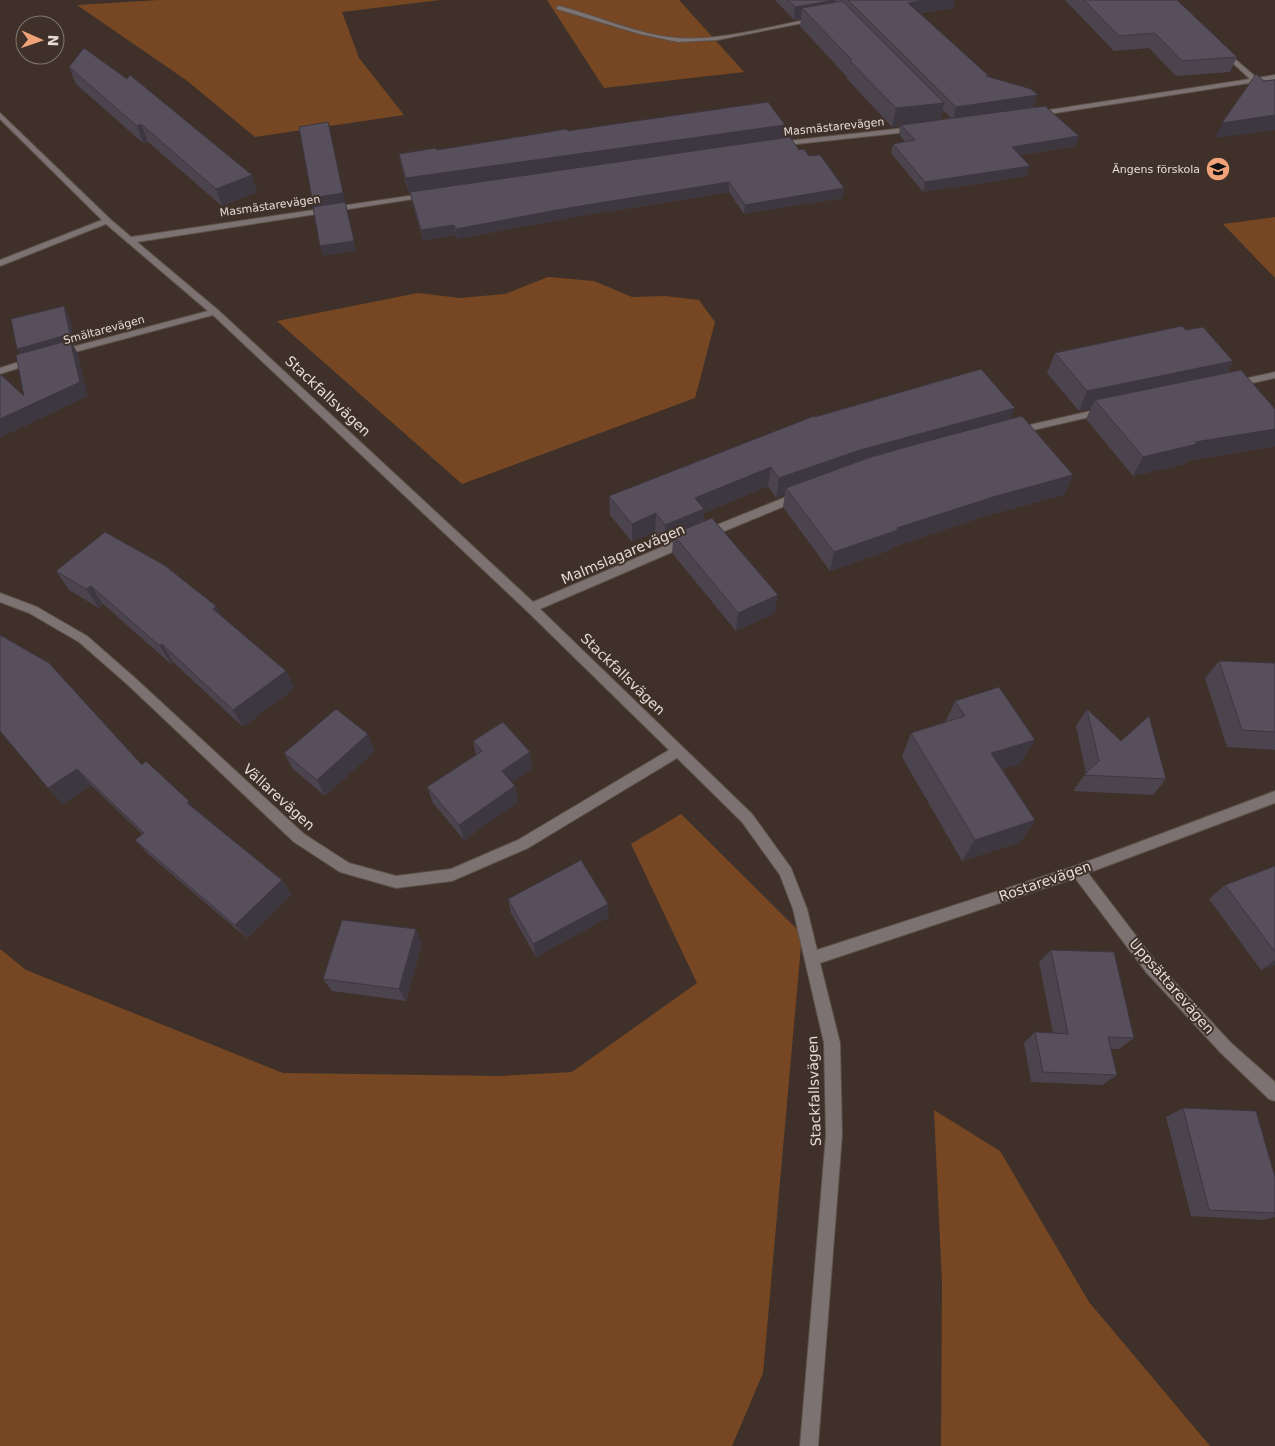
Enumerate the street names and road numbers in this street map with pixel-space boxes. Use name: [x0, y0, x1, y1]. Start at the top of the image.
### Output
street label: Masmästarevägen: [783, 115, 885, 139]
street label: Masmästarevägen: [219, 193, 321, 219]
street label: Smältarevägen: [62, 313, 146, 347]
street label: Stackfallsvägen: [282, 352, 374, 440]
street label: Malmslagarevägen: [559, 521, 687, 587]
street label: Stackfallsvägen: [578, 630, 668, 718]
street label: Vällarevägen: [240, 761, 318, 833]
street label: Rostarevägen: [997, 858, 1093, 904]
street label: Uppsättarevägen: [1126, 935, 1218, 1037]
street label: Stackfallsvägen: [804, 1035, 824, 1147]

